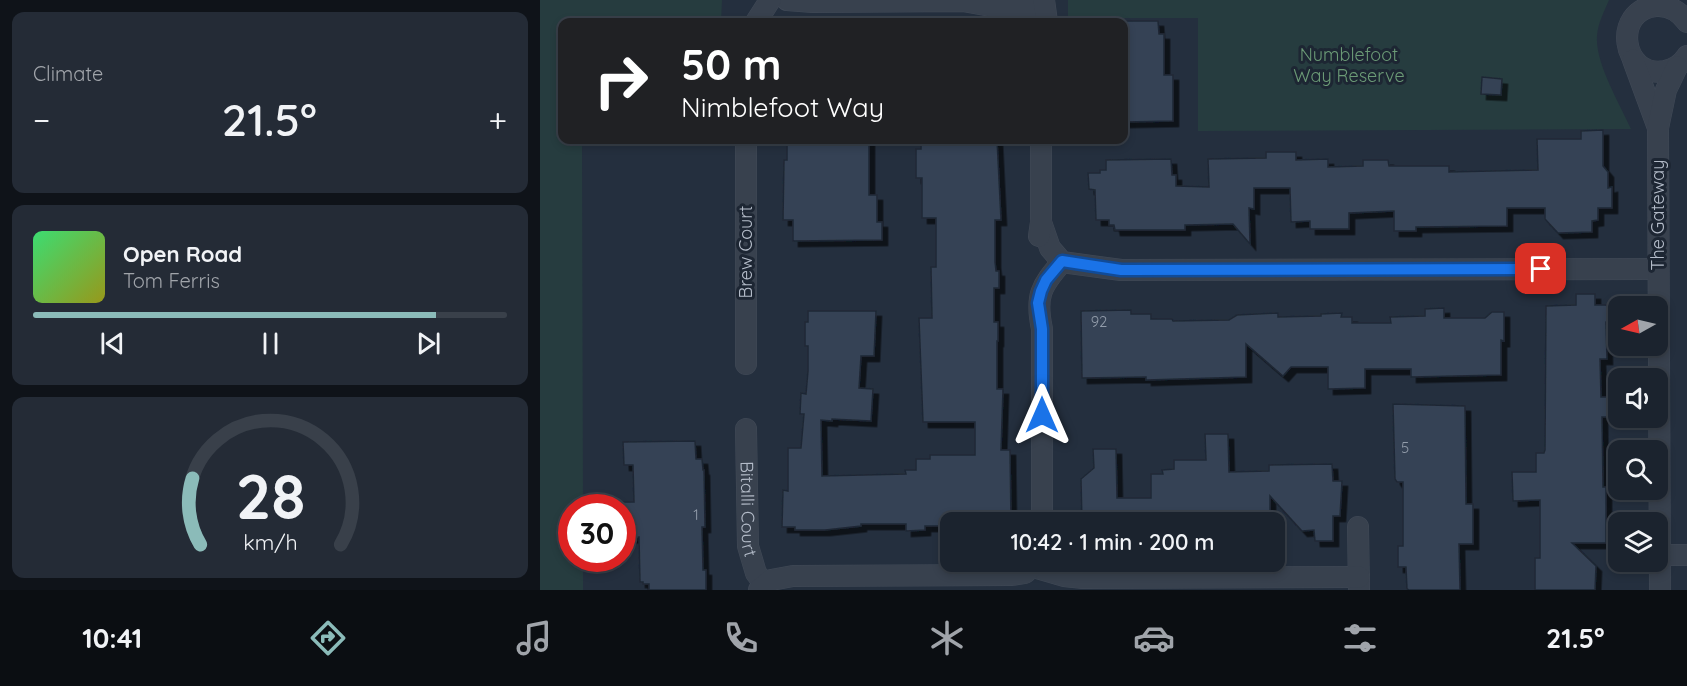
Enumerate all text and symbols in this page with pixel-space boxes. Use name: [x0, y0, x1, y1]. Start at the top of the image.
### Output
text: 50 m: [681, 38, 781, 91]
icon: right: [582, 42, 660, 120]
park label: Numblefoot Way Reserve: [1293, 43, 1405, 87]
text: Climate: [33, 61, 103, 86]
text: Nimblefoot Way: [681, 90, 884, 124]
text: 21.5°: [222, 91, 317, 147]
text: −: [33, 99, 50, 140]
text: +: [488, 99, 507, 140]
street label: The Gateway: [1646, 160, 1669, 270]
street label: Brew Court: [734, 206, 757, 298]
text: Open Road: [123, 240, 242, 268]
pin: [1515, 243, 1566, 294]
icon: arrive: [1524, 252, 1557, 285]
text: Tom Ferris: [123, 268, 220, 293]
north arrow: [1608, 296, 1668, 356]
map controls: [1608, 296, 1668, 572]
house number: 92: [1091, 312, 1107, 331]
icon: previous: [96, 327, 129, 360]
icon: pause: [254, 327, 287, 360]
icon: next: [412, 327, 445, 360]
button: sound: [1608, 368, 1668, 428]
position arrow: [1010, 383, 1074, 447]
house number: 5: [1401, 438, 1409, 457]
button: search: [1608, 440, 1668, 500]
text: 28: [235, 457, 305, 535]
street label: Bitalli Court: [736, 461, 763, 559]
speed limit sign: 30: [558, 494, 636, 572]
house number: 1: [693, 505, 699, 524]
button: layers: [1608, 512, 1668, 572]
text: 10:42 · 1 min · 200 m: [1010, 528, 1215, 556]
text: km/h: [243, 529, 297, 555]
icon: directions: [307, 617, 349, 659]
icon: music: [513, 617, 555, 659]
icon: phone: [720, 617, 762, 659]
icon: climate: [926, 617, 968, 659]
icon: car: [1133, 617, 1175, 659]
icon: filters: [1339, 617, 1381, 659]
text: 10:41: [82, 621, 142, 655]
text: 21.5°: [1546, 621, 1605, 655]

